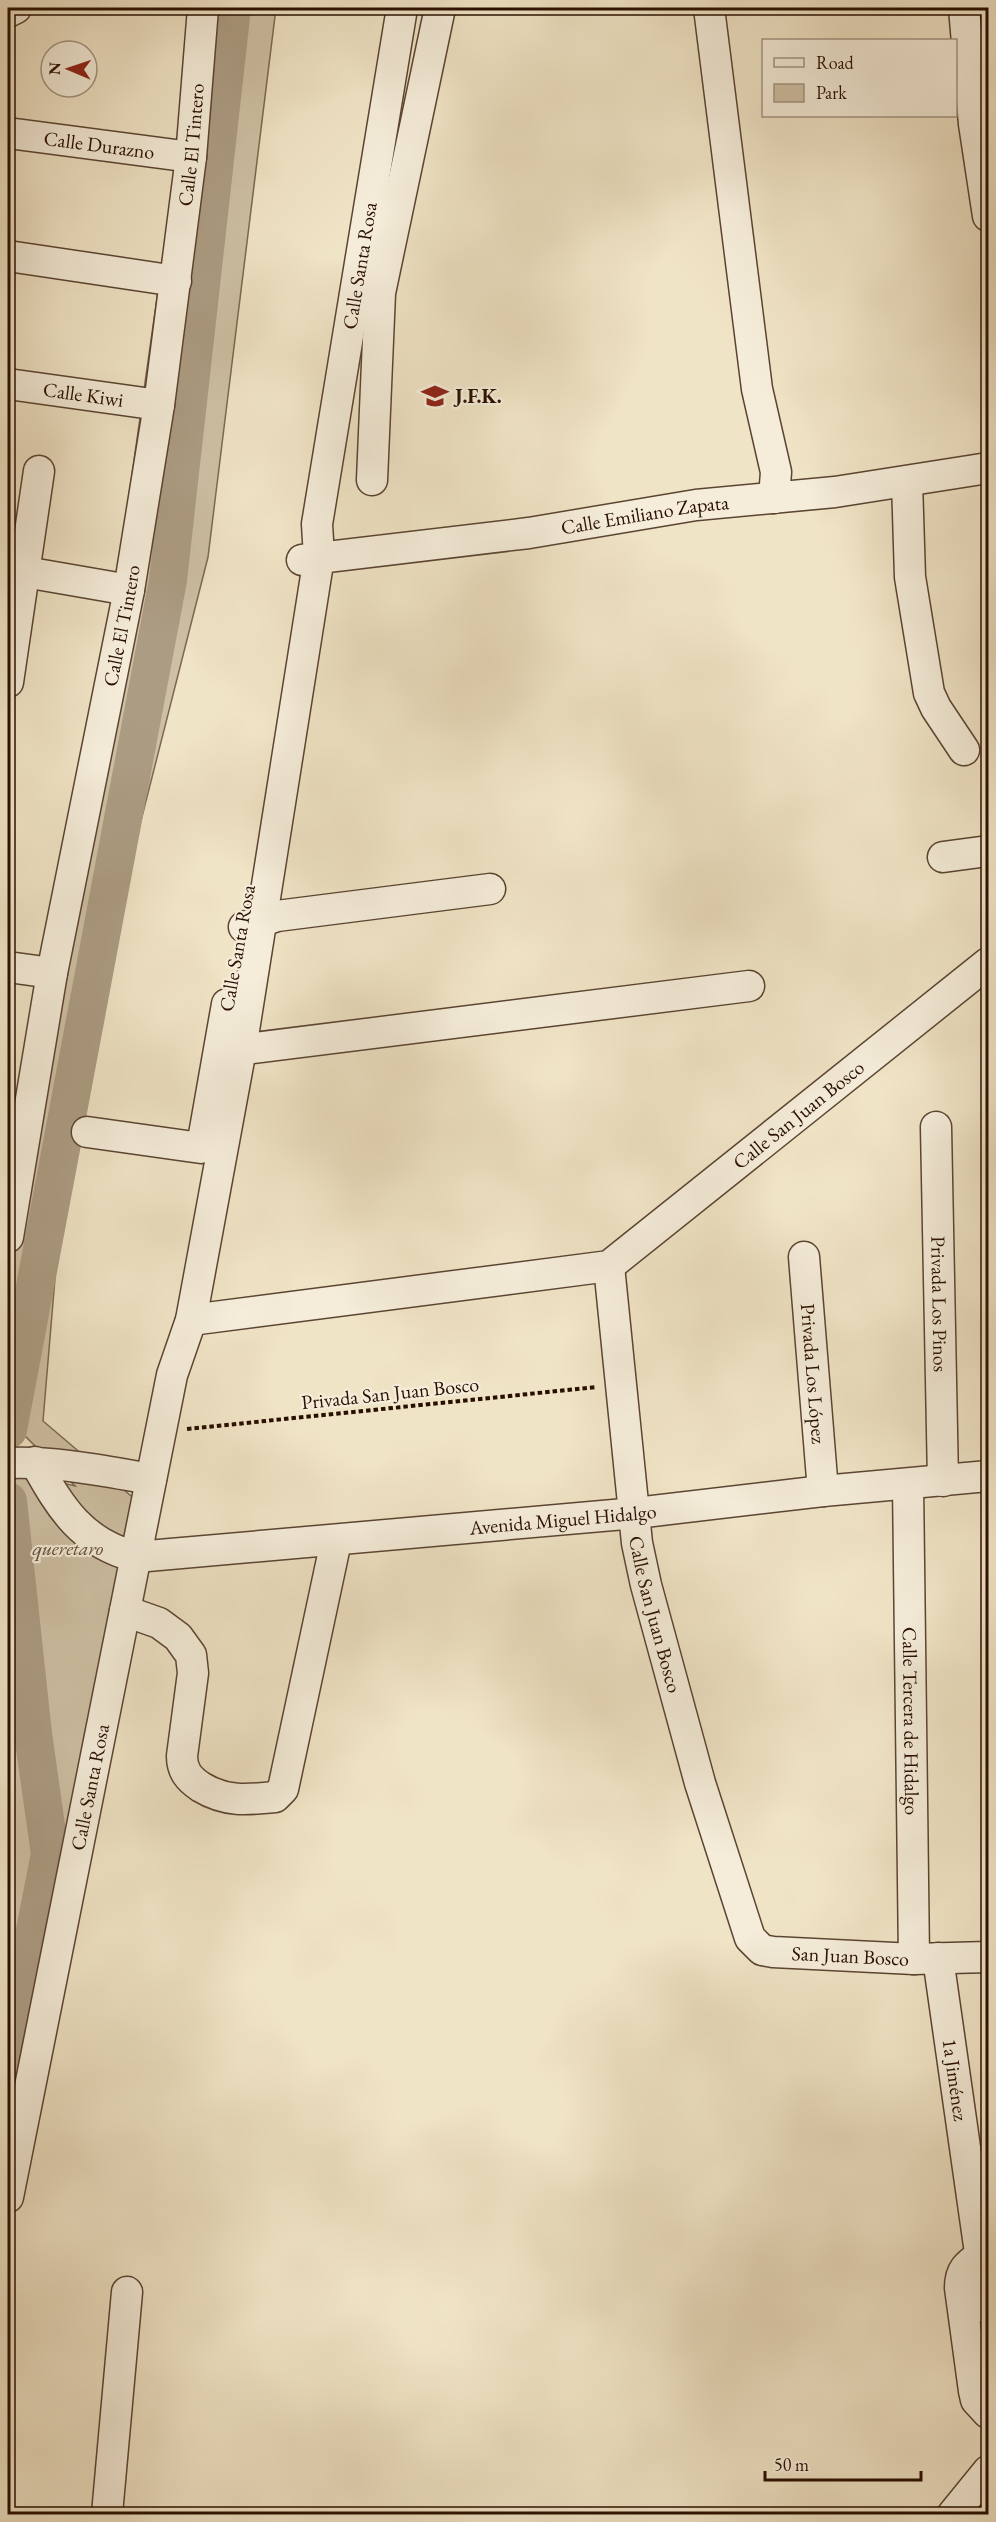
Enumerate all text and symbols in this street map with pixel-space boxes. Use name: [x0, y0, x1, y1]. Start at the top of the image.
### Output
north arrow: [39, 39, 99, 99]
legend: [762, 39, 957, 117]
text: Road: [816, 51, 855, 74]
text: N: [44, 62, 65, 75]
text: Park: [816, 81, 847, 104]
street label: Calle El Tintero: [172, 82, 210, 208]
street label: Calle Durazno: [42, 125, 156, 165]
street label: Calle Santa Rosa: [336, 200, 383, 331]
street label: Calle Kiwi: [41, 376, 125, 413]
school or university icon: J.F.K.: [420, 381, 450, 411]
place label: J.F.K.: [453, 383, 502, 409]
street label: Calle Emiliano Zapata: [559, 489, 730, 540]
street label: Calle El Tintero: [97, 563, 146, 689]
street label: Calle Santa Rosa: [213, 883, 261, 1013]
street label: Calle San Juan Bosco: [727, 1054, 870, 1175]
street label: Privada Los Pinos: [925, 1236, 954, 1372]
street label: Privada Los López: [795, 1302, 832, 1445]
street label: Privada San Juan Bosco: [300, 1371, 480, 1415]
street label: Avenida Miguel Hidalgo: [467, 1498, 658, 1541]
street label: Calle San Juan Bosco: [623, 1533, 688, 1696]
park label: queretaro: [33, 1535, 104, 1562]
street label: Calle Tercera de Hidalgo: [897, 1627, 925, 1815]
street label: Calle Santa Rosa: [64, 1722, 115, 1853]
street label: San Juan Bosco: [791, 1940, 910, 1972]
street label: 1a Jiménez: [937, 2037, 974, 2123]
scale bar: [765, 2444, 921, 2482]
text: 50 m: [774, 2453, 809, 2476]

